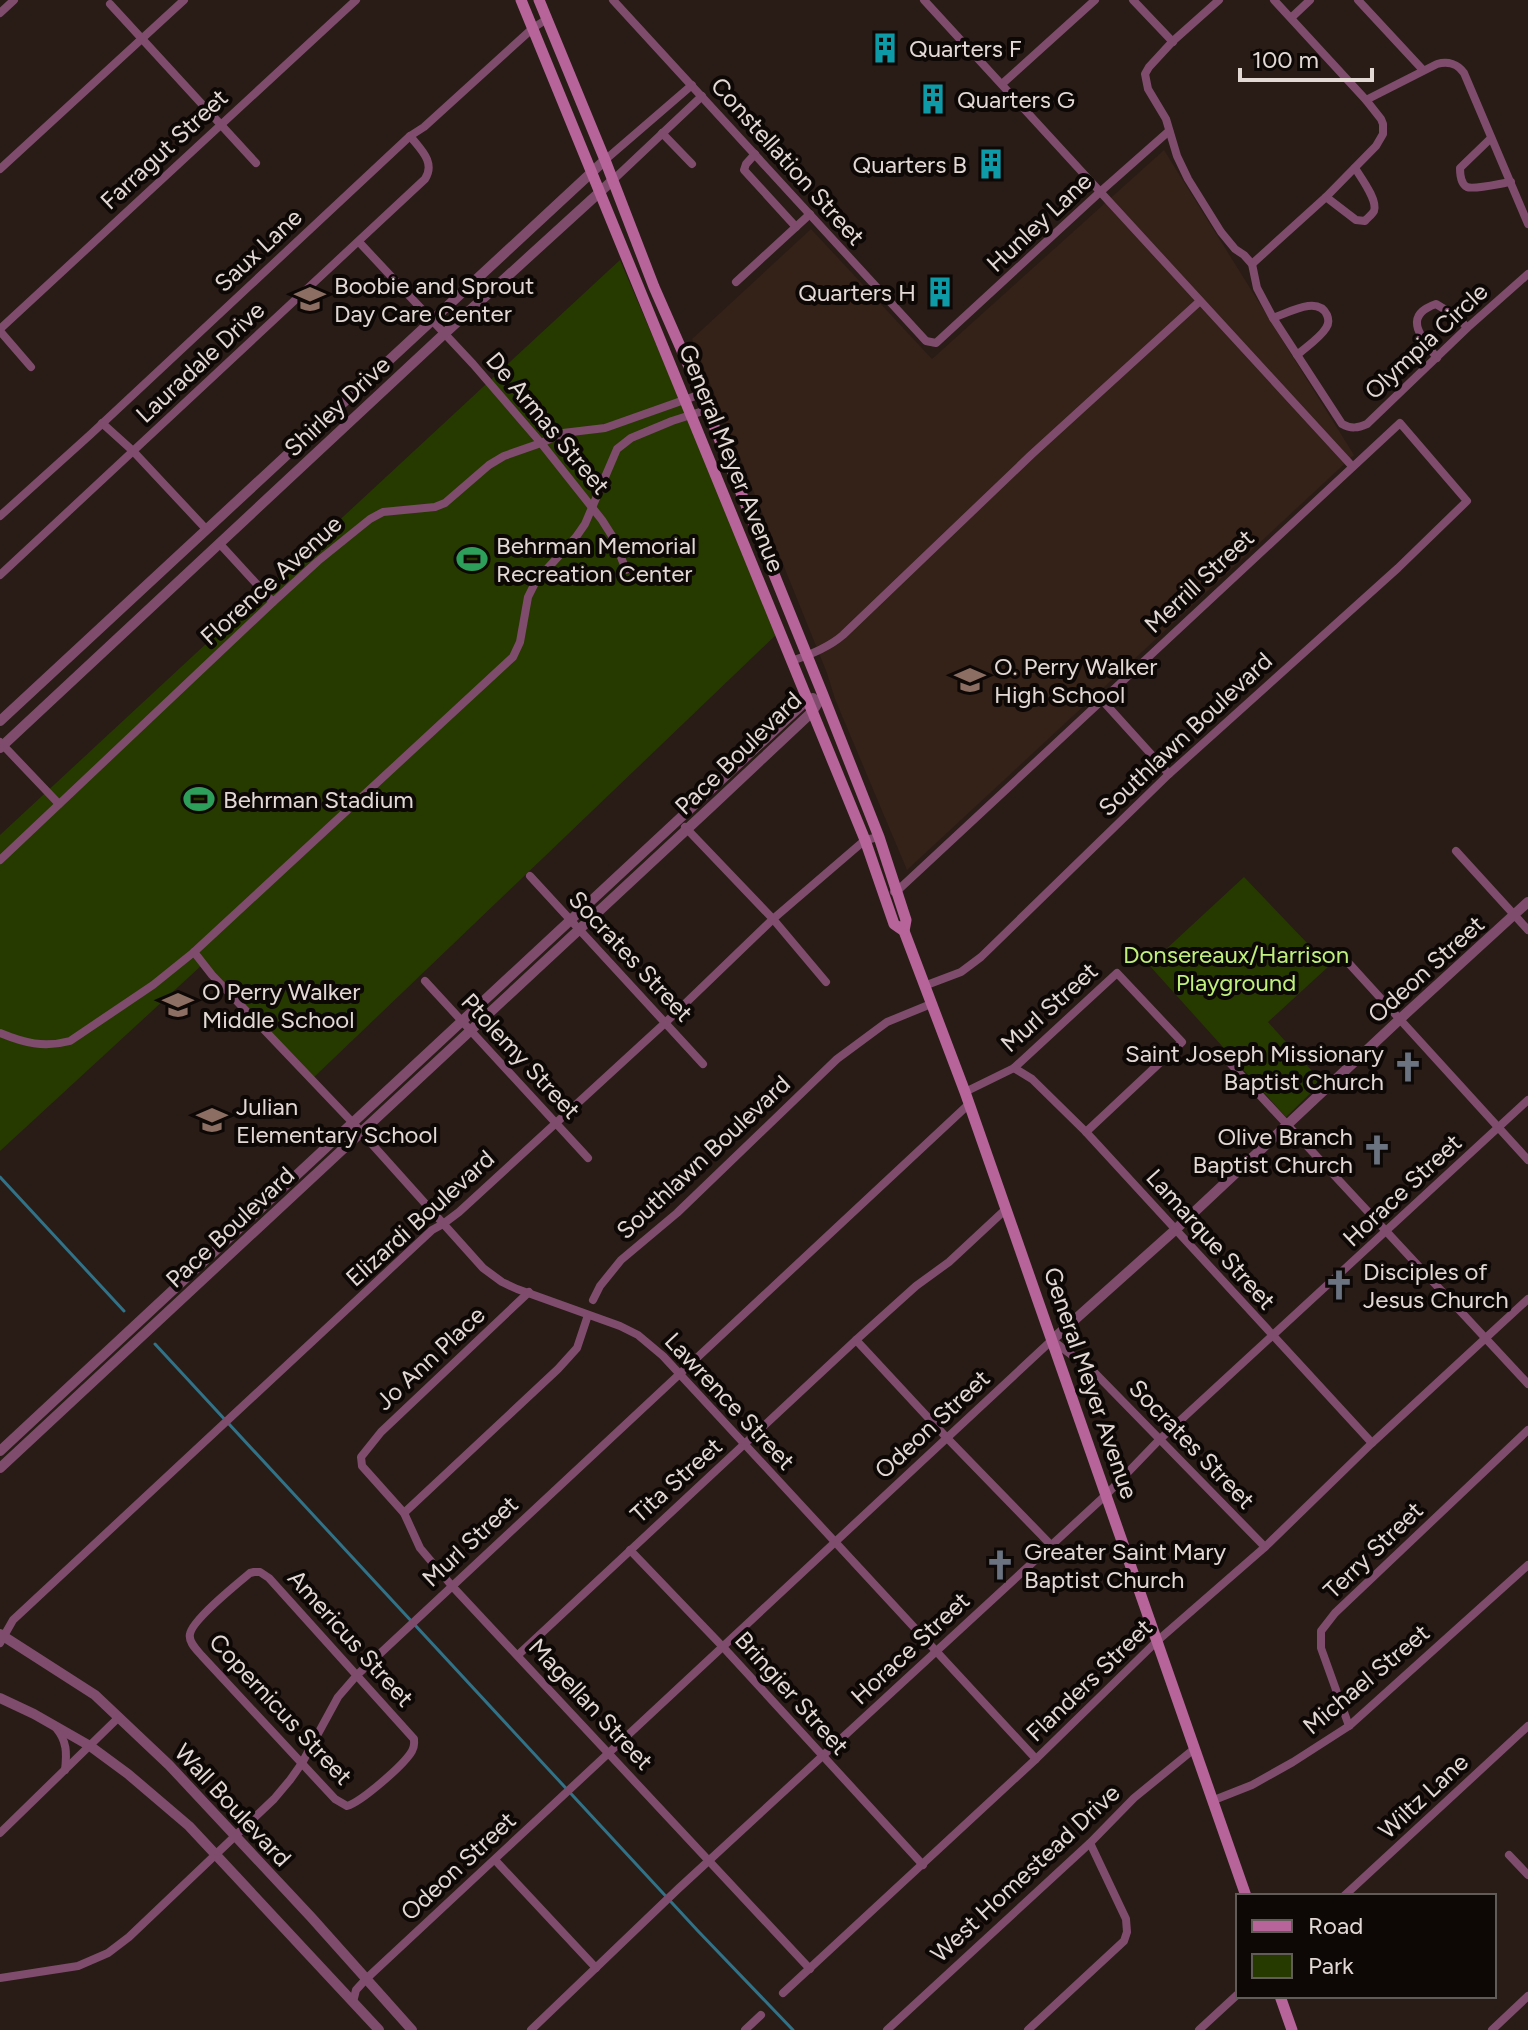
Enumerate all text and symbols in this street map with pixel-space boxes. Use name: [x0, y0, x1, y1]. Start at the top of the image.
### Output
building icon: Quarters F: [868, 31, 902, 65]
scale bar: [1240, 32, 1372, 82]
place label: Quarters F: [909, 34, 1022, 63]
text: 100 m: [1252, 45, 1319, 74]
street label: Constellation Street: [705, 71, 871, 251]
building icon: Quarters G: [916, 82, 950, 116]
street label: Farragut Street: [94, 83, 234, 215]
place label: Quarters G: [957, 85, 1075, 114]
building icon: Quarters B: [974, 147, 1008, 181]
place label: Quarters B: [853, 150, 967, 179]
street label: Hunley Lane: [981, 166, 1097, 278]
street label: Saux Lane: [208, 202, 308, 298]
place label: Boobie and Sprout Day Care Center: [334, 271, 534, 328]
building icon: Quarters H: [923, 275, 957, 309]
street label: Olympia Circle: [1359, 277, 1493, 405]
place label: Quarters H: [798, 278, 916, 307]
school or university icon: Boobie and Sprout Day Care Center: [293, 282, 327, 316]
street label: Lauradale Drive: [130, 295, 270, 429]
street label: General Meyer Avenue: [673, 340, 791, 576]
street label: De Armas Street: [480, 346, 616, 500]
street label: Shirley Drive: [278, 350, 396, 462]
street label: Florence Avenue: [194, 509, 348, 651]
street label: Merrill Street: [1138, 523, 1260, 639]
place label: Behrman Memorial Recreation Center: [496, 531, 696, 588]
sports icon: Behrman Memorial Recreation Center: [455, 542, 489, 576]
street label: Southlawn Boulevard: [1092, 646, 1278, 822]
place label: O. Perry Walker High School: [994, 652, 1157, 709]
school or university icon: O. Perry Walker High School: [953, 663, 987, 697]
street label: Pace Boulevard: [669, 685, 807, 821]
sports icon: Behrman Stadium: [182, 782, 216, 816]
place label: Behrman Stadium: [223, 785, 414, 814]
street label: Socrates Street: [563, 885, 699, 1027]
street label: Odeon Street: [1362, 909, 1490, 1029]
park label: Donsereaux/Harrison Playground: [1123, 940, 1349, 997]
street label: Murl Street: [995, 956, 1103, 1058]
place label: O Perry Walker Middle School: [202, 977, 360, 1034]
street label: Ptolemy Street: [455, 987, 587, 1125]
school or university icon: O Perry Walker Middle School: [161, 988, 195, 1022]
place label: Saint Joseph Missionary Baptist Church: [1125, 1039, 1384, 1096]
church icon: Saint Joseph Missionary Baptist Church: [1391, 1050, 1425, 1084]
street label: Southlawn Boulevard: [610, 1069, 796, 1245]
place label: Julian Elementary School: [236, 1092, 438, 1149]
school or university icon: Julian Elementary School: [195, 1103, 229, 1137]
place label: Olive Branch Baptist Church: [1193, 1122, 1353, 1179]
street label: Horace Street: [1337, 1128, 1467, 1252]
church icon: Olive Branch Baptist Church: [1360, 1133, 1394, 1167]
street label: Elizardi Boulevard: [340, 1144, 500, 1292]
street label: Pace Boulevard: [160, 1160, 300, 1294]
street label: Lamarque Street: [1140, 1163, 1282, 1315]
place label: Disciples of Jesus Church: [1363, 1257, 1509, 1314]
street label: General Meyer Avenue: [1038, 1263, 1144, 1503]
church icon: Disciples of Jesus Church: [1322, 1268, 1356, 1302]
street label: Jo Ann Place: [369, 1300, 491, 1416]
street label: Lawrence Street: [659, 1326, 801, 1476]
street label: Odeon Street: [869, 1364, 995, 1484]
street label: Socrates Street: [1123, 1373, 1261, 1515]
street label: Tita Street: [624, 1431, 728, 1529]
street label: Murl Street: [416, 1489, 524, 1593]
street label: Terry Street: [1317, 1496, 1429, 1604]
place label: Greater Saint Mary Baptist Church: [1024, 1537, 1226, 1594]
church icon: Greater Saint Mary Baptist Church: [983, 1548, 1017, 1582]
street label: Americus Street: [282, 1564, 420, 1712]
street label: Horace Street: [845, 1586, 975, 1710]
street label: Flanders Street: [1020, 1613, 1158, 1747]
street label: Michael Street: [1297, 1618, 1435, 1740]
street label: Bringier Street: [729, 1625, 855, 1761]
street label: Copernicus Street: [203, 1627, 359, 1791]
street label: Magellan Street: [523, 1632, 659, 1776]
street label: Wall Boulevard: [169, 1738, 297, 1872]
street label: Wiltz Lane: [1372, 1747, 1474, 1845]
street label: West Homestead Drive: [924, 1778, 1126, 1968]
street label: Odeon Street: [395, 1806, 521, 1926]
legend: [1236, 1894, 1496, 1998]
text: Road: [1308, 1911, 1363, 1940]
text: Park: [1308, 1951, 1354, 1980]

